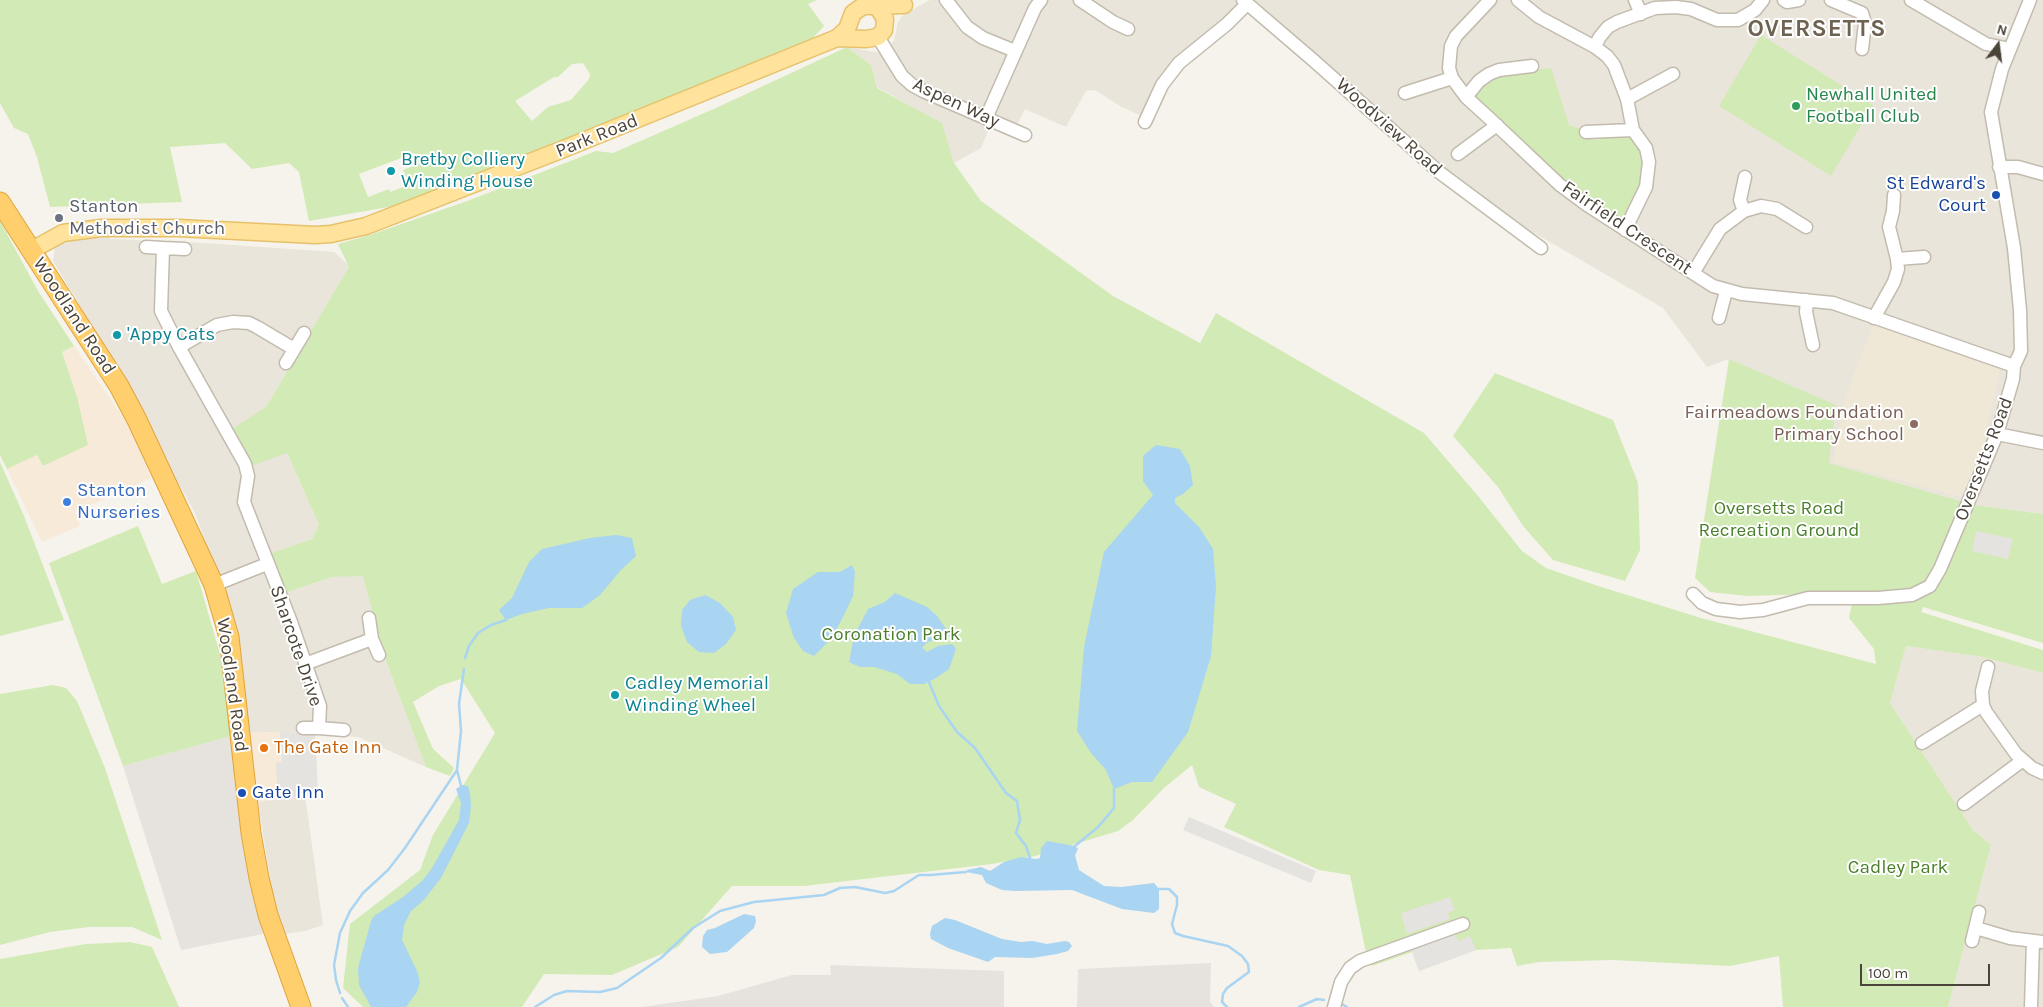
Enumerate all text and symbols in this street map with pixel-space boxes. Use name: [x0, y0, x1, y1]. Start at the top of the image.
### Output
district label: OVERSETTS: [1746, 15, 1888, 43]
north arrow: [1973, 20, 2023, 70]
text: N: [1995, 21, 2009, 40]
street label: Aspen Way: [909, 73, 1003, 133]
street label: Woodview Road: [1331, 73, 1447, 181]
place label: Newhall United Football Club: [1806, 84, 1937, 128]
marker: Newhall United Football Club: [1790, 100, 1802, 112]
street label: Park Road: [552, 109, 642, 163]
place label: Bretby Colliery Winding House: [401, 149, 533, 193]
marker: Bretby Colliery Winding House: [385, 165, 397, 177]
place label: St Edward's Court: [1886, 173, 1986, 217]
street label: Fairfield Crescent: [1558, 176, 1696, 280]
marker: St Edward's Court: [1990, 189, 2002, 201]
place label: Stanton Methodist Church: [69, 196, 225, 240]
marker: Stanton Methodist Church: [53, 212, 65, 224]
street label: Woodland Road: [28, 253, 120, 379]
place label: 'Appy Cats: [127, 324, 215, 346]
marker: 'Appy Cats: [111, 329, 123, 341]
street label: Oversetts Road: [1950, 394, 2018, 524]
place label: Fairmeadows Foundation Primary School: [1684, 402, 1904, 446]
marker: Fairmeadows Foundation Primary School: [1908, 418, 1920, 430]
place label: Stanton Nurseries: [77, 480, 160, 524]
marker: Stanton Nurseries: [61, 496, 73, 508]
park label: Oversetts Road Recreation Ground: [1698, 498, 1860, 542]
street label: Sharcote Drive: [265, 583, 327, 709]
street label: Woodland Road: [211, 616, 253, 754]
park label: Coronation Park: [822, 624, 960, 646]
place label: Cadley Memorial Winding Wheel: [625, 673, 769, 717]
marker: Cadley Memorial Winding Wheel: [609, 689, 621, 701]
place label: The Gate Inn: [274, 737, 382, 759]
marker: The Gate Inn: [258, 742, 270, 754]
place label: Gate Inn: [252, 782, 324, 804]
marker: Gate Inn: [236, 787, 248, 799]
park label: Cadley Park: [1848, 857, 1948, 879]
scale bar: [1863, 954, 1993, 986]
text: 100 m: [1868, 964, 1908, 982]

